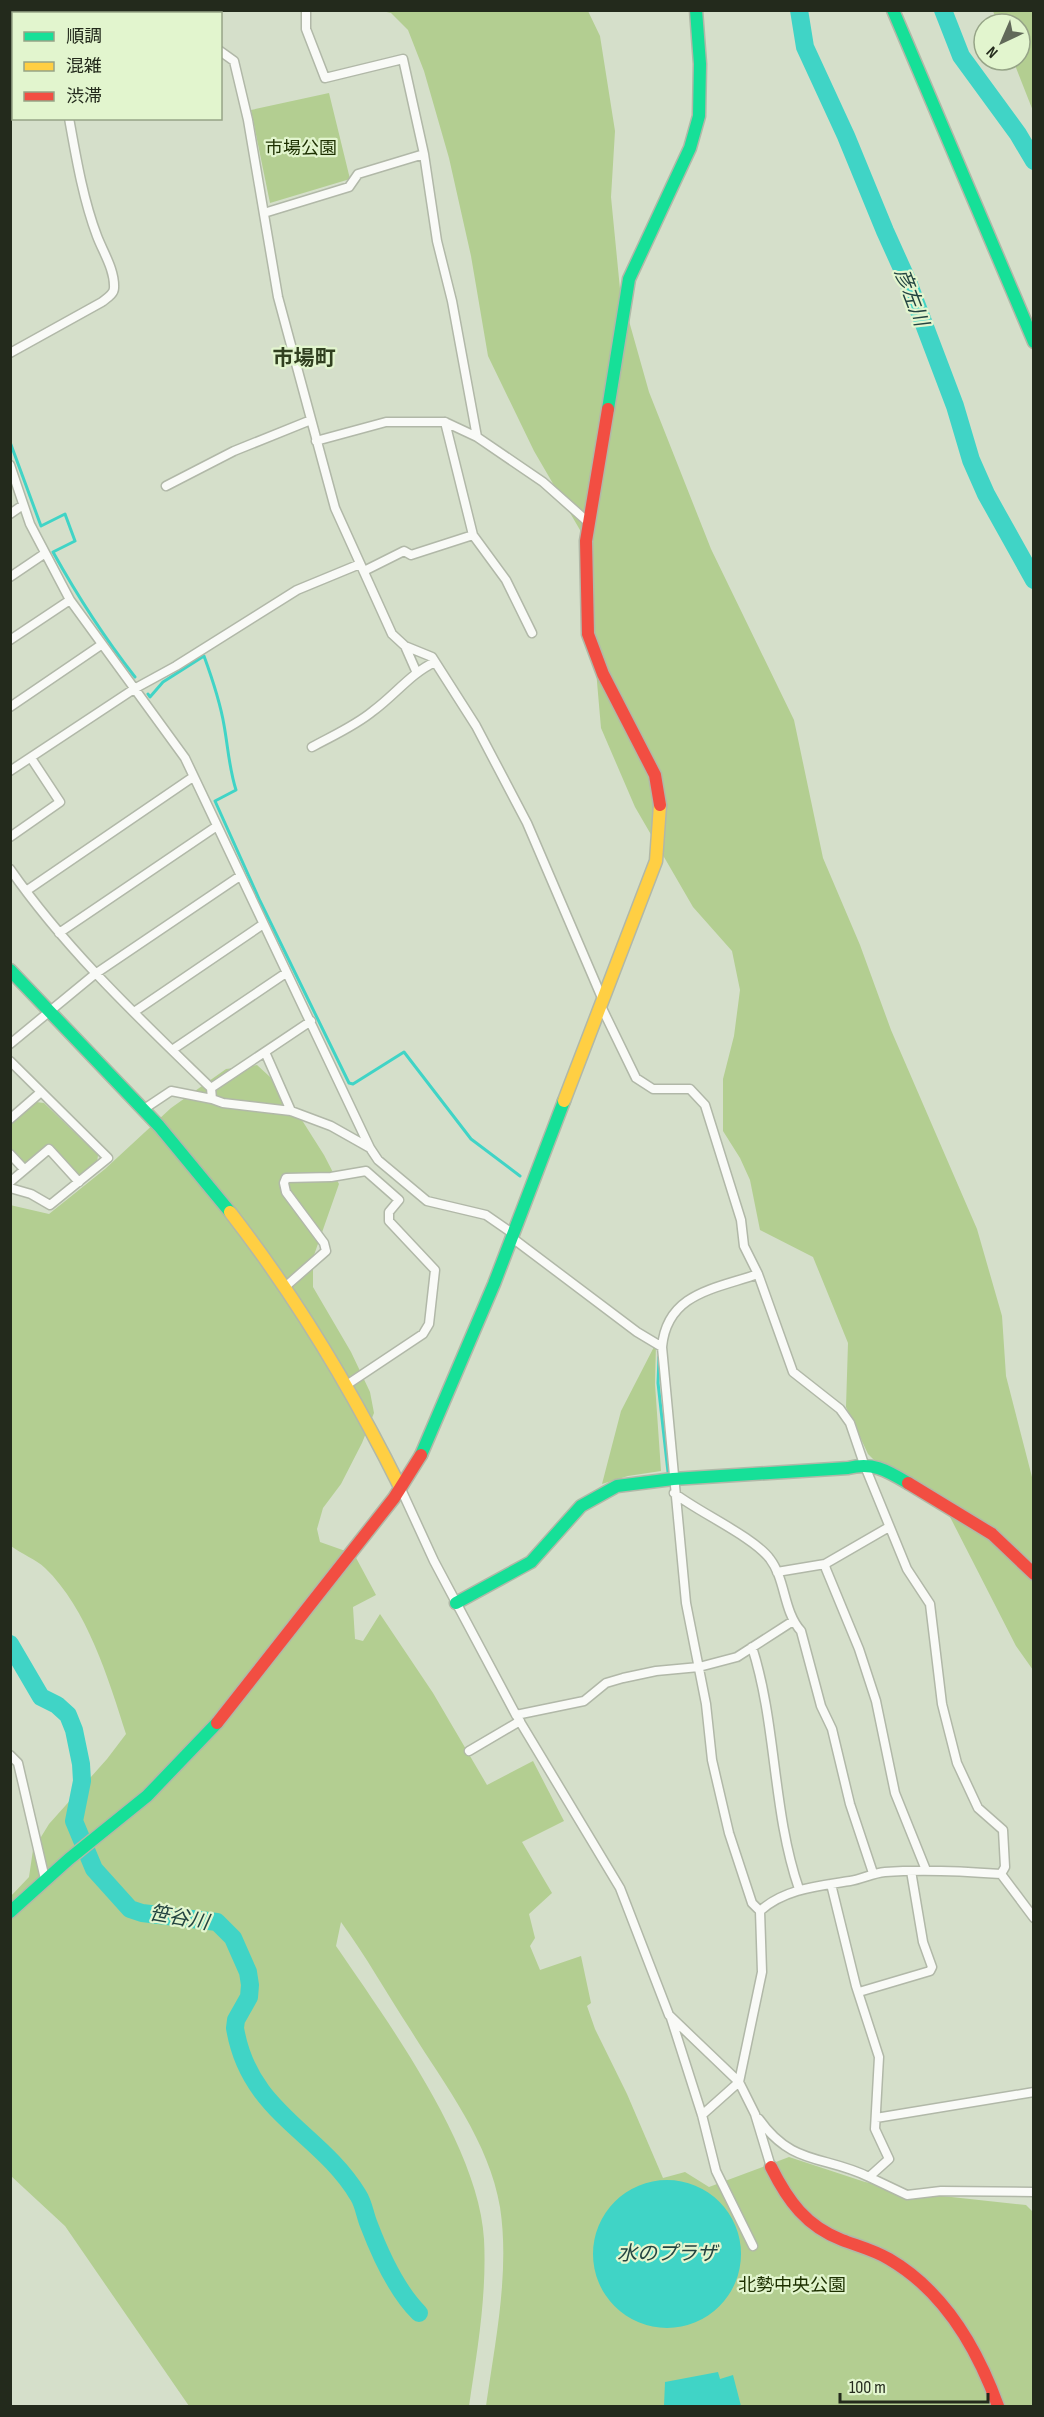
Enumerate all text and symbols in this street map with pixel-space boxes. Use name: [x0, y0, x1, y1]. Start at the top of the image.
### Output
legend: [12, 12, 222, 120]
north arrow: [972, 12, 1032, 72]
text: 順調: [66, 26, 102, 47]
text: N: [983, 42, 1002, 62]
text: 混雑: [66, 56, 102, 77]
text: 渋滞: [66, 86, 102, 107]
park label: 市場公園: [265, 138, 337, 159]
water label: 彦左川: [889, 265, 934, 332]
district label: 市場町: [273, 346, 336, 371]
water label: 笹谷川: [147, 1901, 212, 1935]
water label: 水のプラザ: [617, 2242, 720, 2266]
park label: 北勢中央公園: [738, 2275, 846, 2296]
scale bar: [840, 2366, 988, 2404]
text: 100 m: [849, 2377, 886, 2398]

